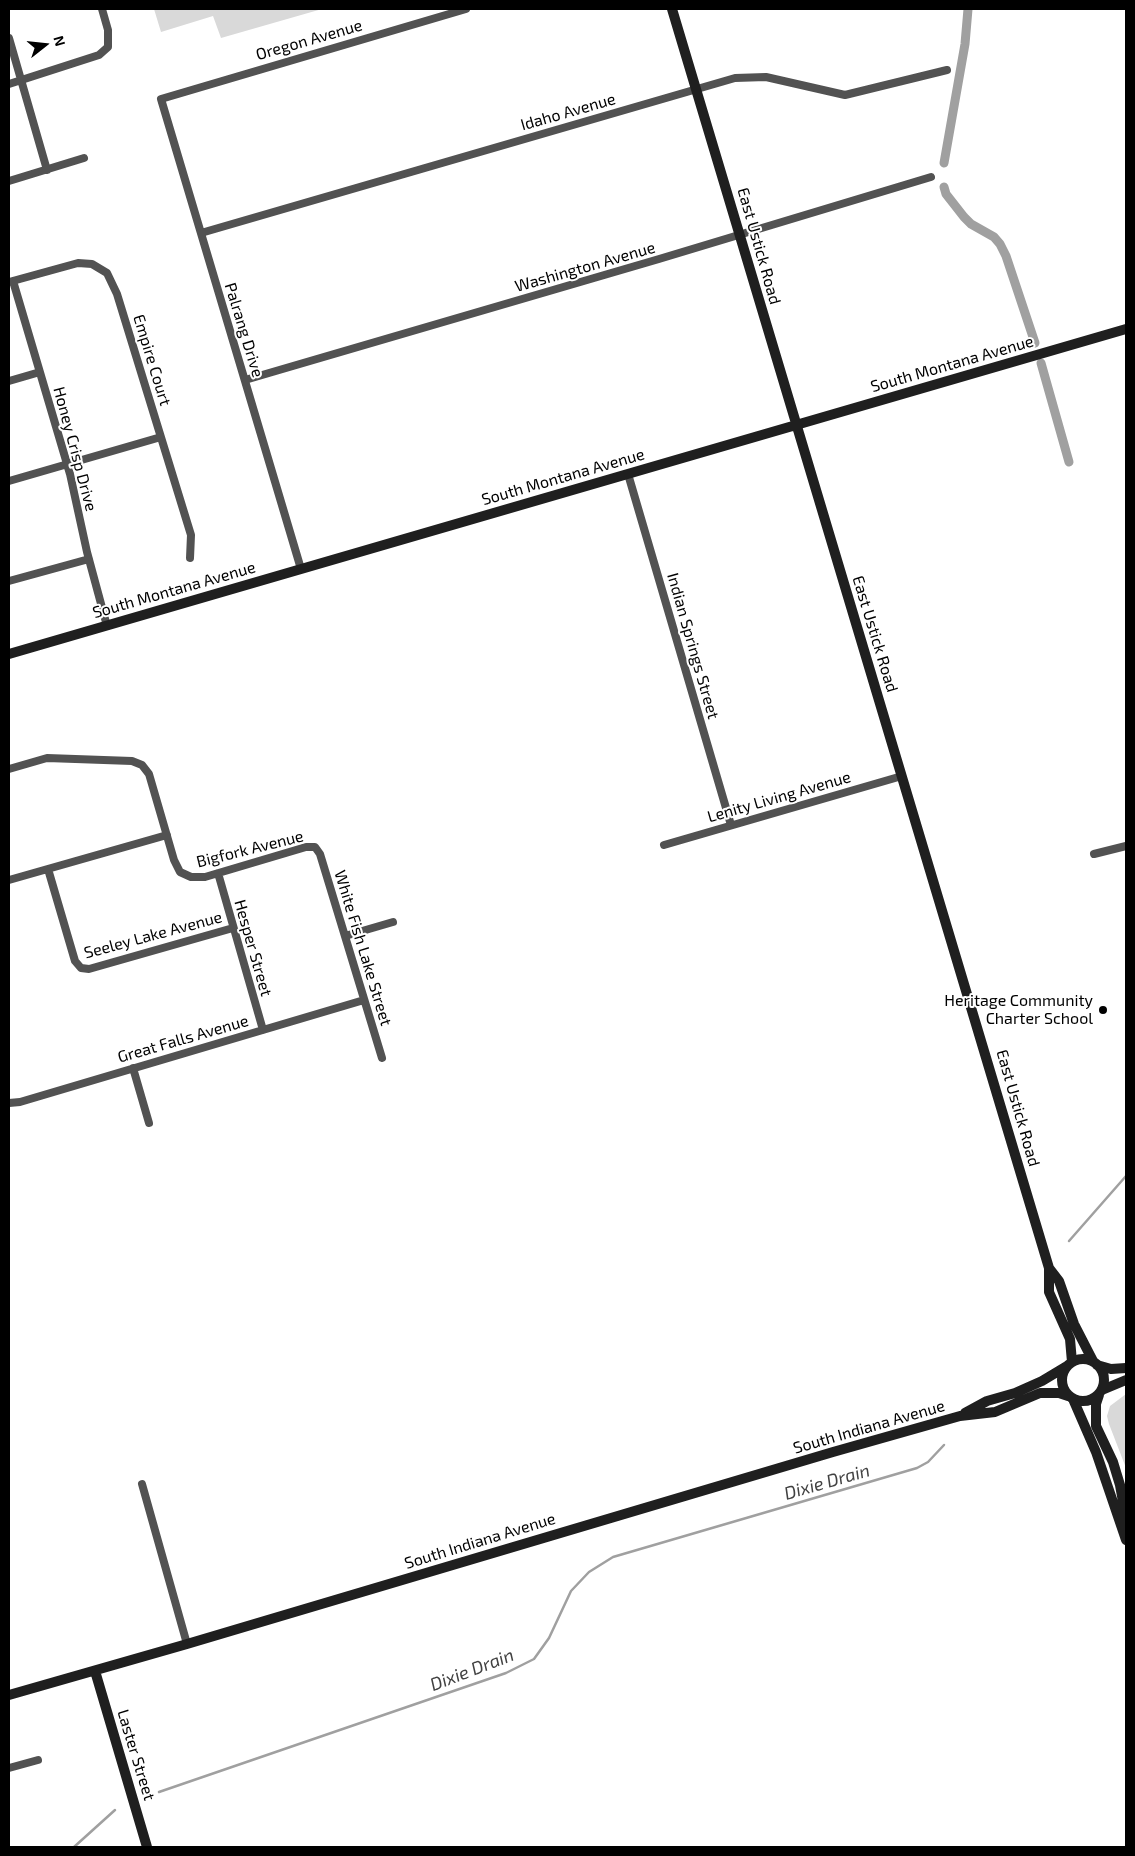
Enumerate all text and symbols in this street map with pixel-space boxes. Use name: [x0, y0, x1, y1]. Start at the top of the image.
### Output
street label: Oregon Avenue: [254, 16, 364, 64]
north arrow: [20, 20, 70, 70]
text: N: [50, 34, 69, 48]
street label: Idaho Avenue: [518, 89, 618, 135]
street label: East Ustick Road: [733, 185, 785, 307]
street label: Washington Avenue: [513, 238, 657, 296]
street label: Palrang Drive: [221, 280, 267, 380]
street label: Empire Court: [129, 312, 175, 408]
street label: South Montana Avenue: [868, 332, 1036, 396]
street label: Honey Crisp Drive: [49, 385, 101, 513]
street label: South Montana Avenue: [479, 445, 647, 509]
street label: South Montana Avenue: [90, 558, 258, 622]
street label: Indian Springs Street: [663, 571, 723, 721]
street label: East Ustick Road: [848, 573, 902, 695]
street label: Lenity Living Avenue: [705, 767, 853, 827]
street label: Bigfork Avenue: [195, 826, 305, 872]
street label: White Fish Lake Street: [330, 868, 396, 1028]
street label: Hesper Street: [230, 897, 276, 999]
street label: Seeley Lake Avenue: [82, 907, 224, 963]
place label: Heritage Community Charter School: [944, 991, 1093, 1029]
marker: Heritage Community Charter School: [1097, 1004, 1109, 1016]
street label: Great Falls Avenue: [115, 1011, 251, 1067]
street label: East Ustick Road: [992, 1047, 1044, 1169]
street label: South Indiana Avenue: [791, 1396, 947, 1458]
water label: Dixie Drain: [782, 1459, 872, 1505]
street label: South Indiana Avenue: [402, 1509, 558, 1573]
water label: Dixie Drain: [427, 1644, 517, 1696]
street label: Laster Street: [113, 1707, 159, 1803]

